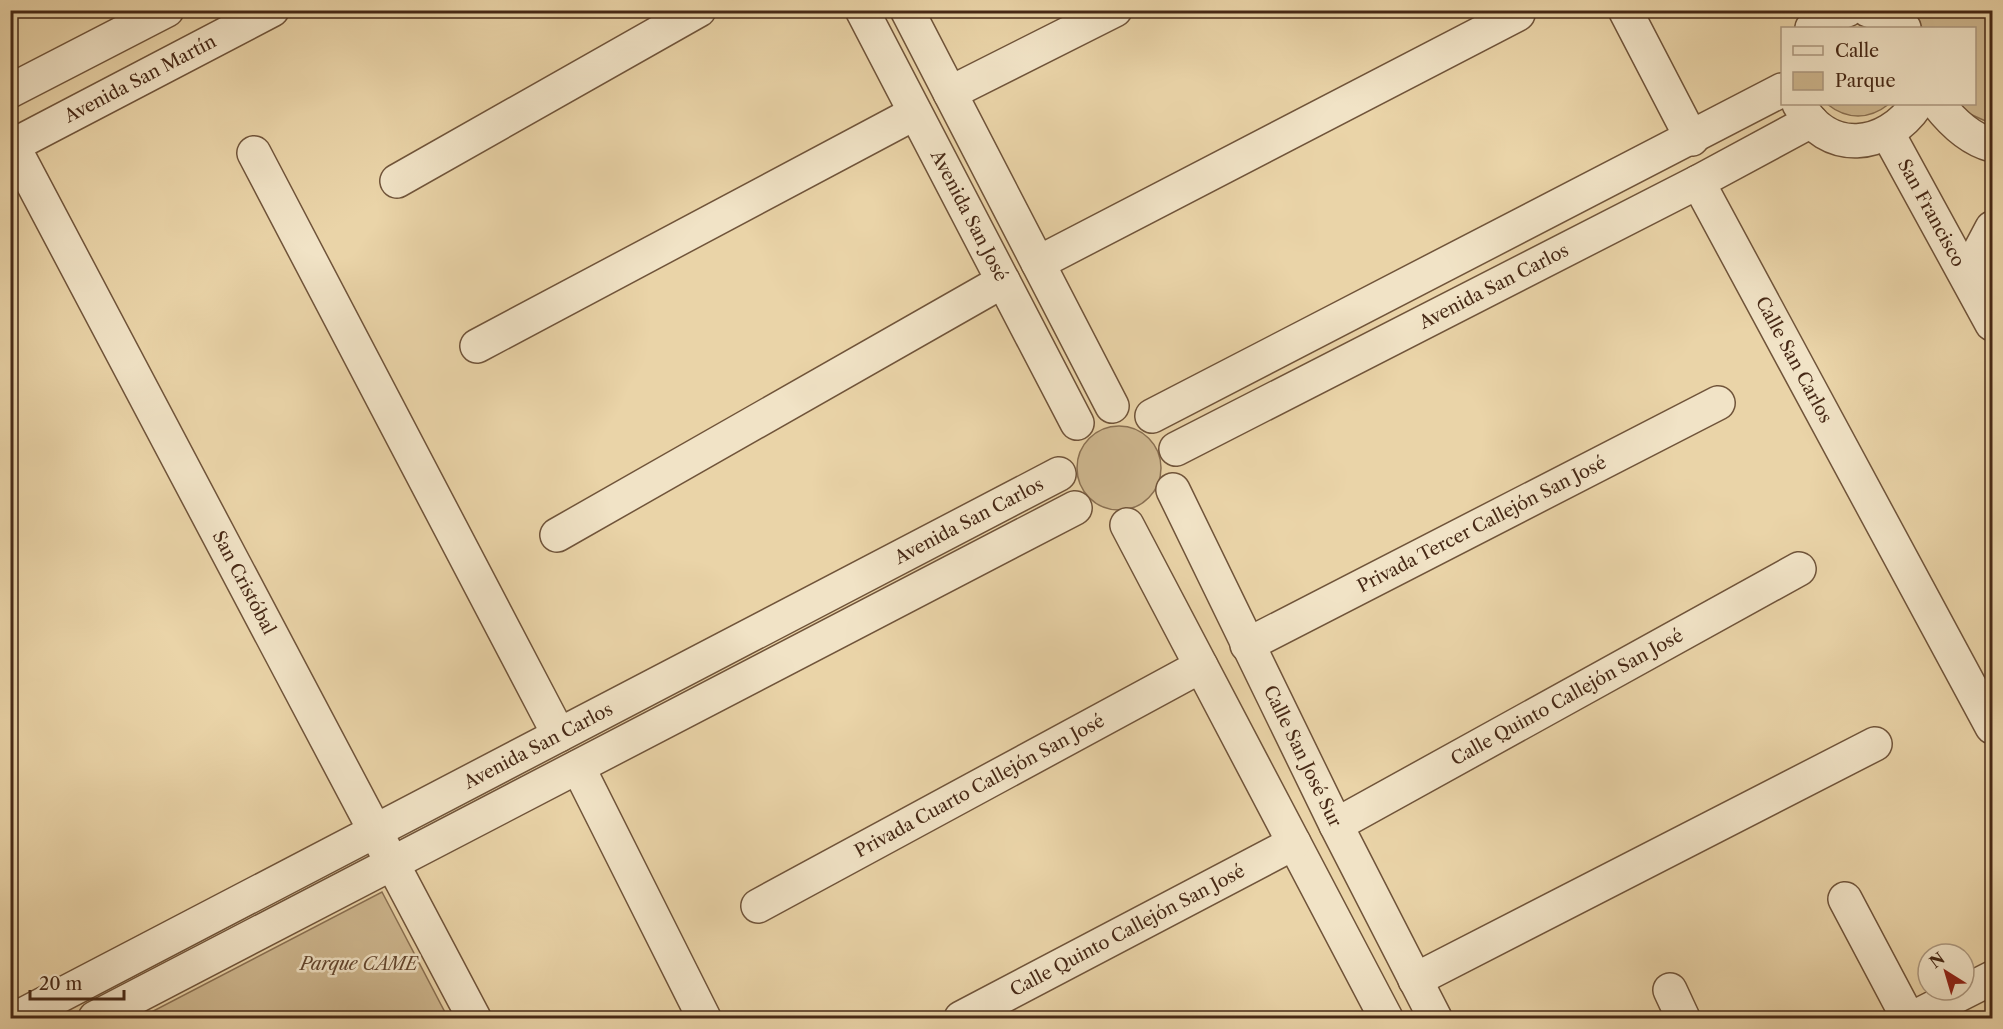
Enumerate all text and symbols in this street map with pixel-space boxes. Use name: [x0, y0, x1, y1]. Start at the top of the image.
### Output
legend: [1781, 27, 1976, 105]
street label: Avenida San Martín: [60, 30, 220, 128]
text: Calle: [1835, 40, 1879, 62]
text: Parque: [1835, 70, 1896, 92]
street label: Avenida San José: [925, 146, 1012, 285]
street label: San Francisco: [1893, 155, 1970, 271]
street label: Avenida San Carlos: [1415, 239, 1572, 334]
street label: Calle San Carlos: [1751, 293, 1837, 427]
street label: Privada Tercer Callejón San José: [1354, 451, 1610, 597]
street label: Avenida San Carlos: [890, 473, 1047, 569]
street label: San Cristóbal: [207, 527, 280, 638]
street label: Calle Quinto Callejón San José: [1447, 624, 1687, 770]
street label: Calle San José Sur: [1259, 682, 1346, 831]
street label: Avenida San Carlos: [459, 698, 616, 794]
street label: Privada Cuarto Callejón San José: [851, 709, 1108, 862]
street label: Calle Quinto Callejón San José: [1006, 860, 1248, 1001]
north arrow: [1916, 942, 1976, 1002]
text: N: [1925, 948, 1949, 972]
park label: Parque CAME: [298, 953, 419, 975]
scale bar: [30, 963, 124, 1001]
text: 20 m: [39, 973, 83, 995]

